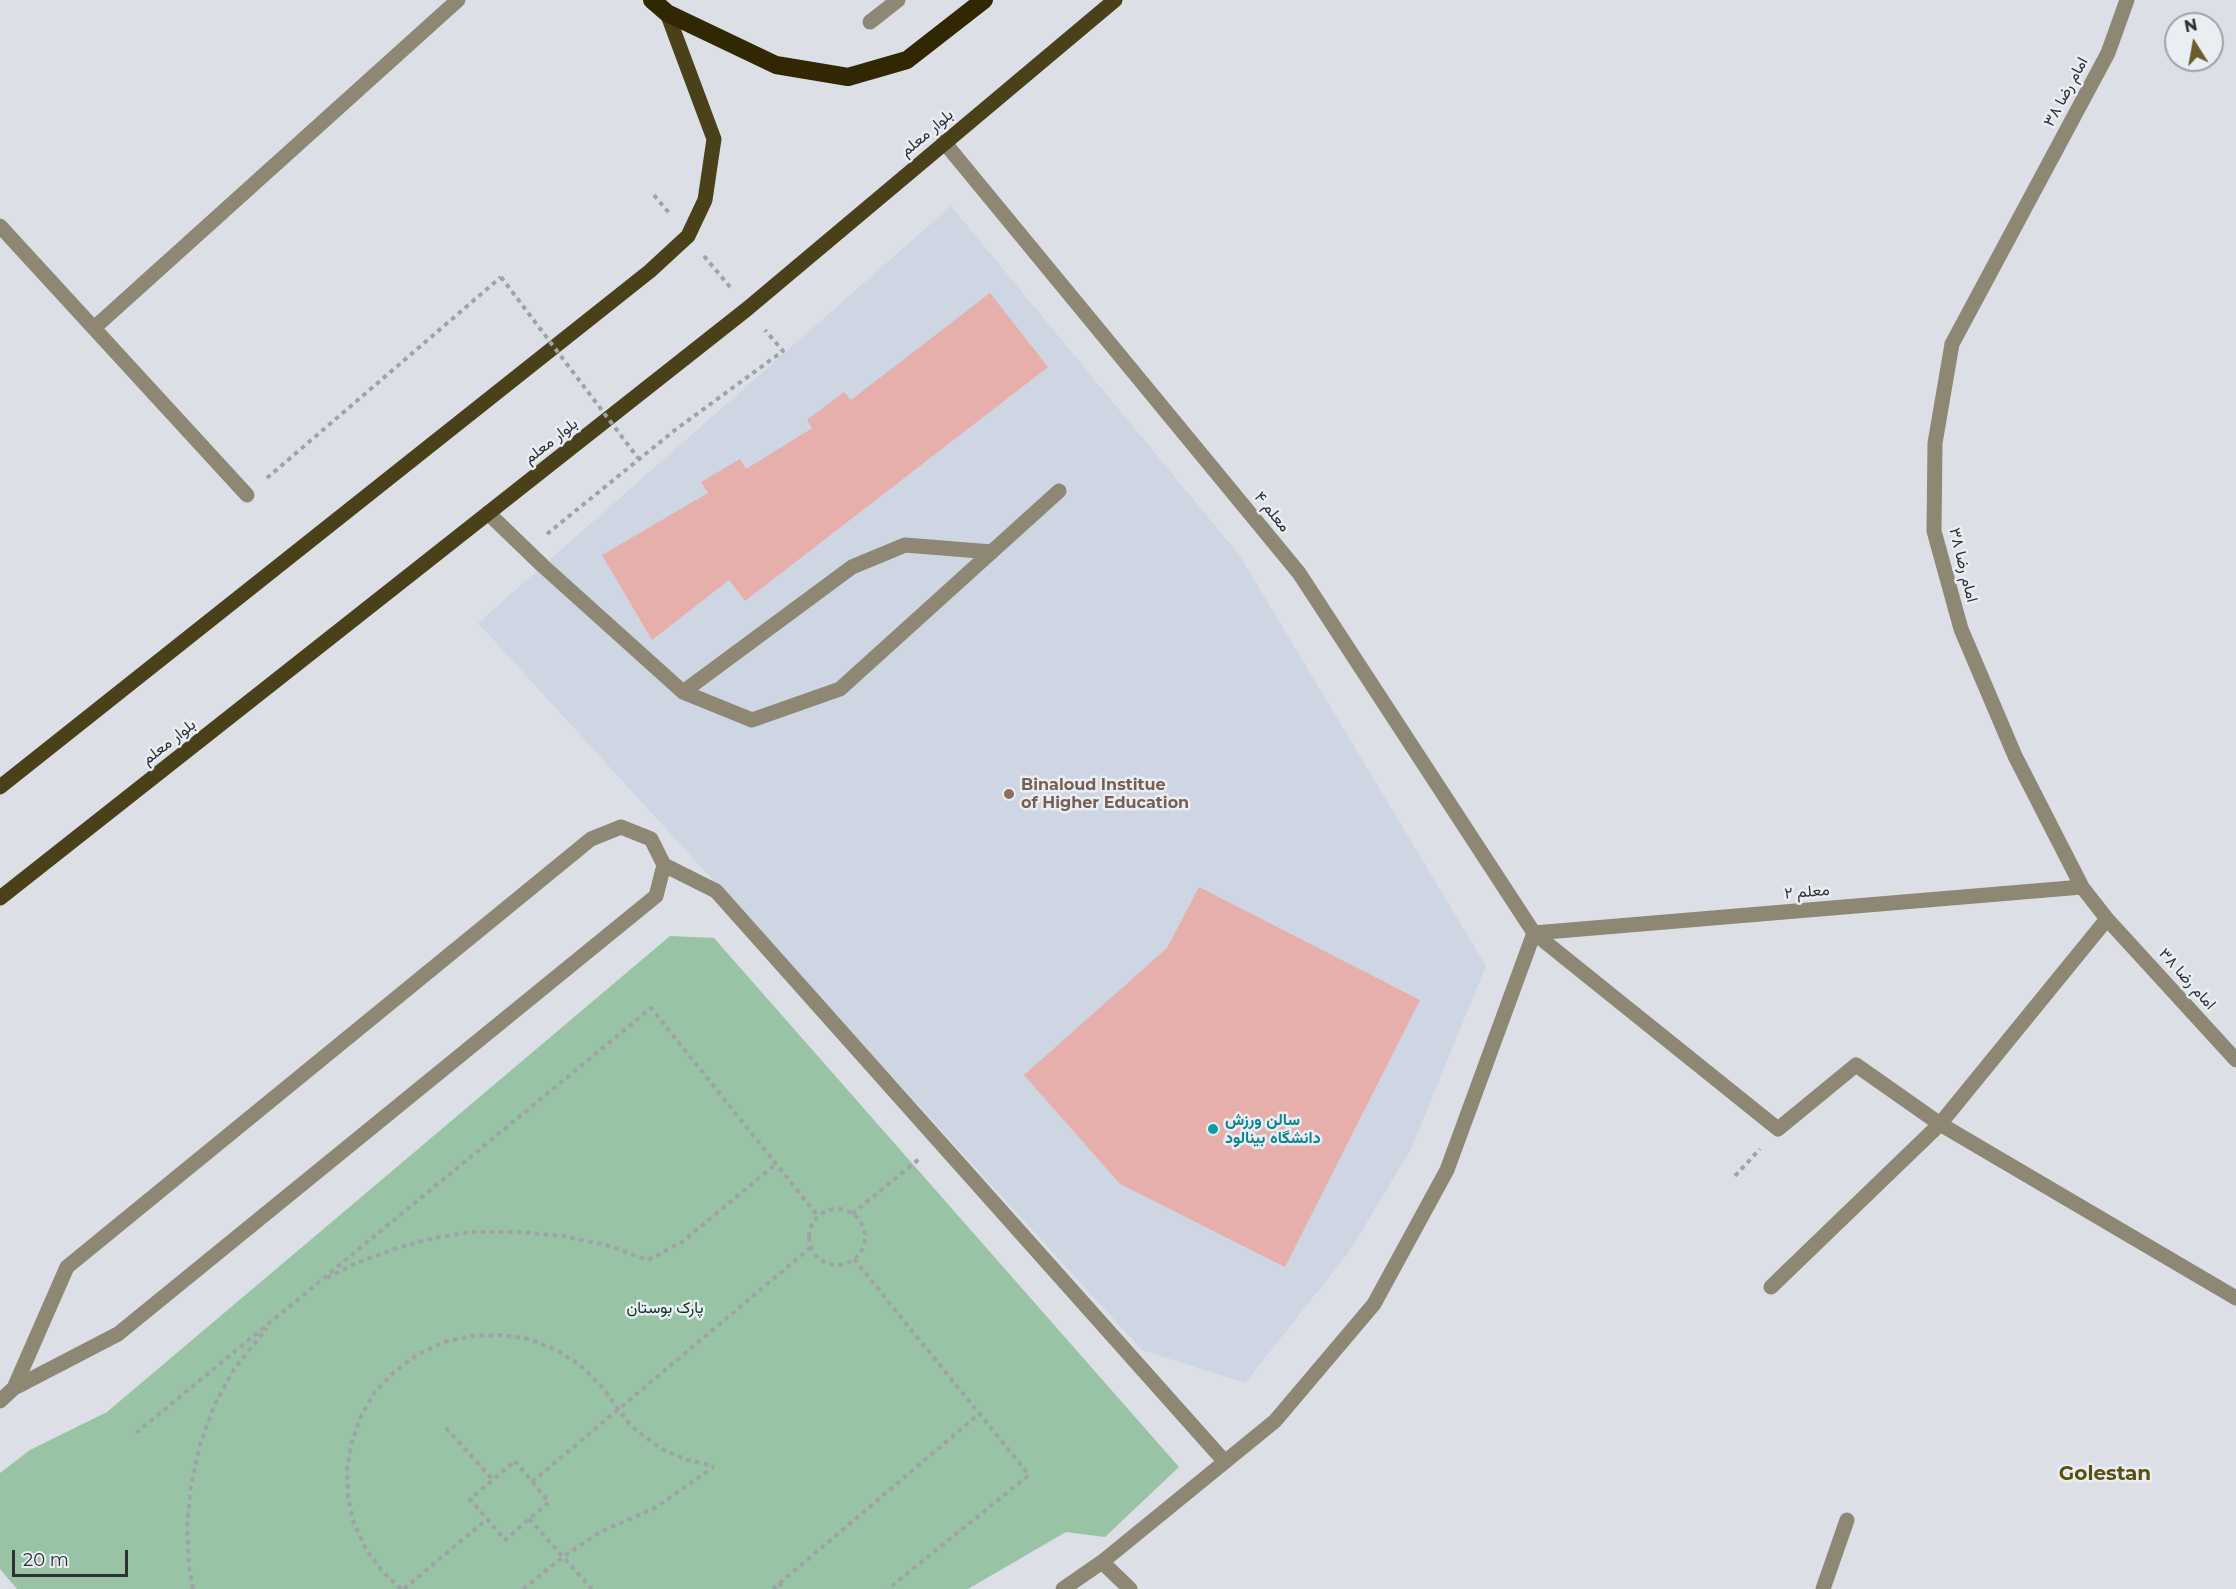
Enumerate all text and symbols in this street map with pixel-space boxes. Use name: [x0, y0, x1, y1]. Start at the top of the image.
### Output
north arrow: [2164, 12, 2224, 72]
text: N: [2183, 15, 2199, 36]
street label: امام رضا ۳۸: [2040, 54, 2092, 130]
street label: بلوار معلم: [897, 105, 957, 161]
street label: بلوار معلم: [520, 414, 582, 468]
street label: معلم ۴: [1250, 488, 1294, 536]
street label: امام رضا ۳۸: [1944, 526, 1982, 604]
street label: بلوار معلم: [138, 715, 200, 769]
place label: Binaloud Institue of Higher Education: [1021, 775, 1189, 813]
marker: Binaloud Institue of Higher Education: [1002, 787, 1016, 801]
street label: معلم ۲: [1784, 880, 1830, 904]
street label: امام رضا ۳۸: [2154, 944, 2220, 1014]
place label: سالن ورزش دانشگاه بینالود: [1225, 1110, 1321, 1148]
marker: سالن ورزش دانشگاه بینالود: [1206, 1122, 1220, 1136]
park label: پارک بوستان: [627, 1298, 703, 1318]
district label: Golestan: [2059, 1462, 2151, 1486]
scale bar: [15, 1538, 130, 1576]
text: 20 m: [23, 1549, 69, 1571]

